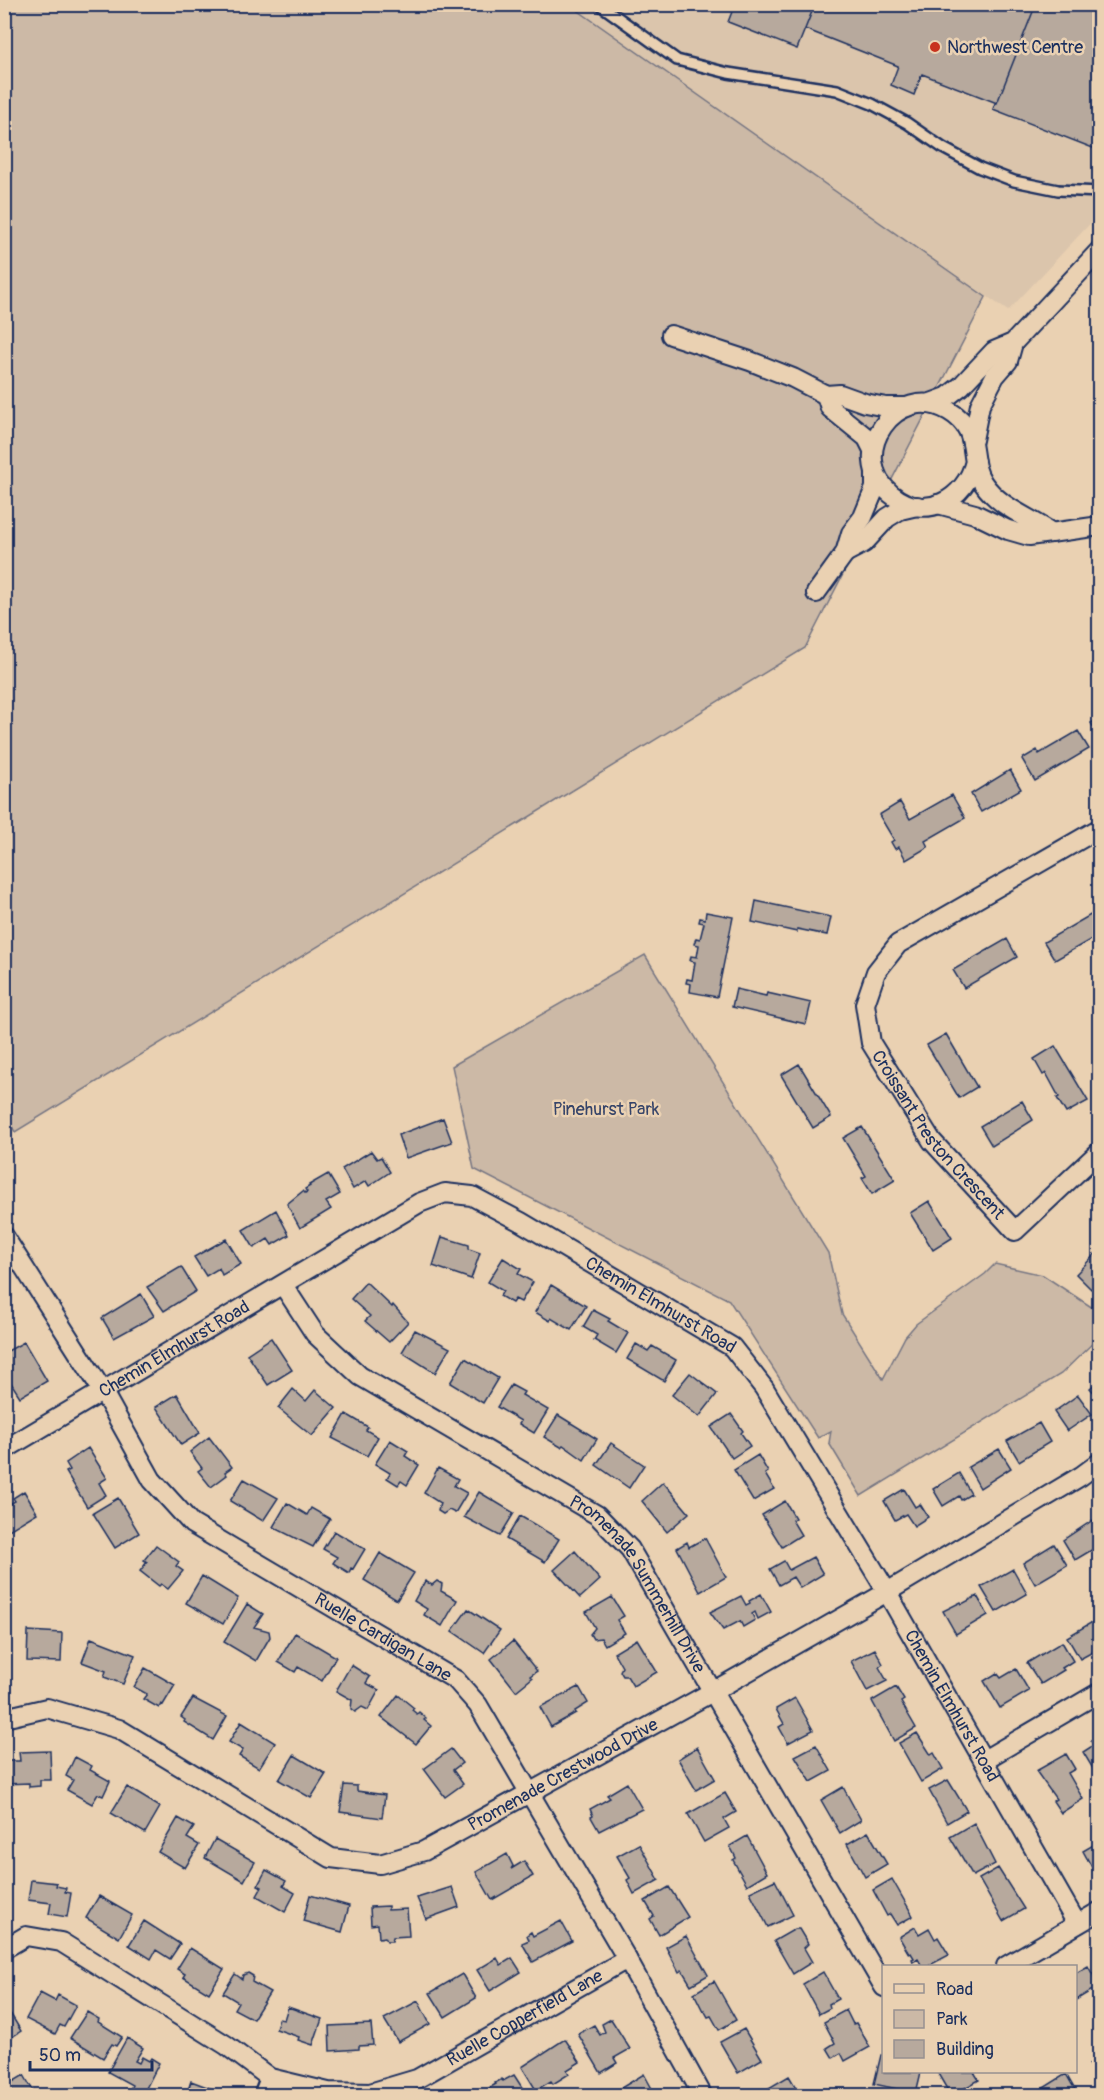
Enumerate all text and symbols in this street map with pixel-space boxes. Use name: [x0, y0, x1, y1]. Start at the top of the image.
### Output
place label: Northwest Centre: [947, 36, 1083, 59]
marker: Northwest Centre: [928, 40, 942, 54]
street label: Croissant Preston Crescent: [866, 1046, 1010, 1225]
park label: Pinehurst Park: [553, 1098, 660, 1121]
street label: Chemin Elmhurst Road: [581, 1252, 740, 1359]
street label: Chemin Elmhurst Road: [95, 1295, 254, 1403]
street label: Promenade Summerhill Drive: [565, 1490, 710, 1677]
street label: Ruelle Cardigan Lane: [310, 1588, 456, 1687]
street label: Chemin Elmhurst Road: [899, 1626, 1004, 1786]
street label: Promenade Crestwood Drive: [464, 1713, 662, 1837]
street label: Ruelle Copperfield Lane: [442, 1964, 607, 2072]
legend: [882, 1965, 1077, 2073]
text: Road: [936, 1978, 973, 2001]
text: Park: [936, 2008, 968, 2031]
scale bar: [30, 2034, 152, 2072]
text: Building: [936, 2038, 994, 2061]
text: 50 m: [39, 2044, 81, 2067]

